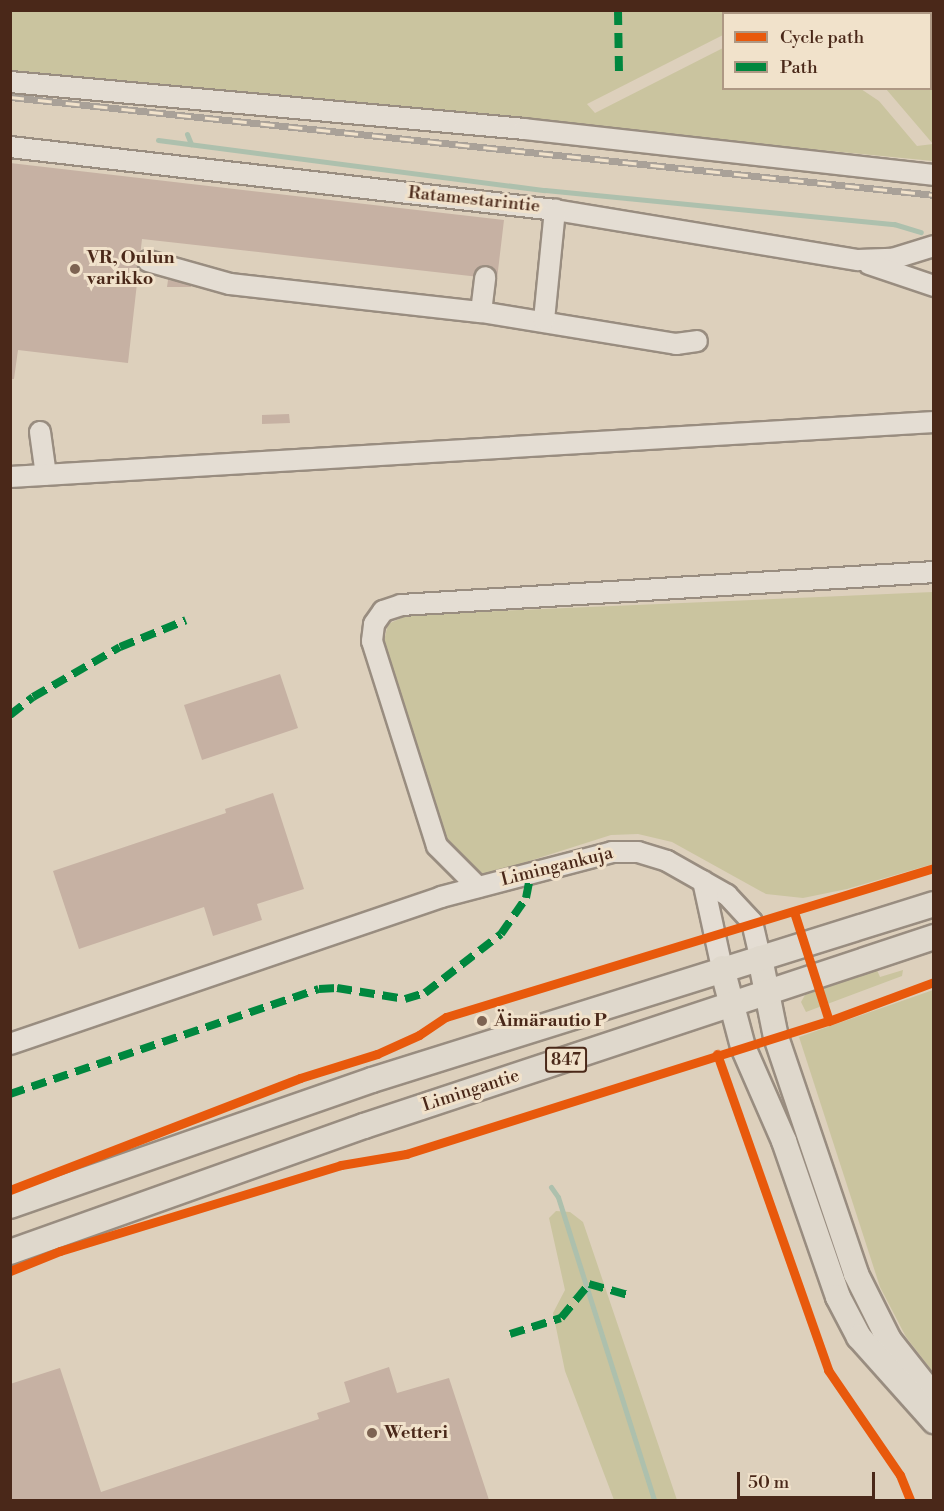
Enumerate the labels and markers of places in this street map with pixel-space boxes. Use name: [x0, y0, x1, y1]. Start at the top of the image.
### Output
place label: VR, Oulun varikko: [87, 248, 175, 290]
marker: VR, Oulun varikko: [68, 262, 82, 276]
place label: Äimärautio P: [494, 1010, 607, 1032]
marker: Äimärautio P: [475, 1014, 489, 1028]
place label: Wetteri: [384, 1422, 448, 1444]
marker: Wetteri: [365, 1426, 379, 1440]

